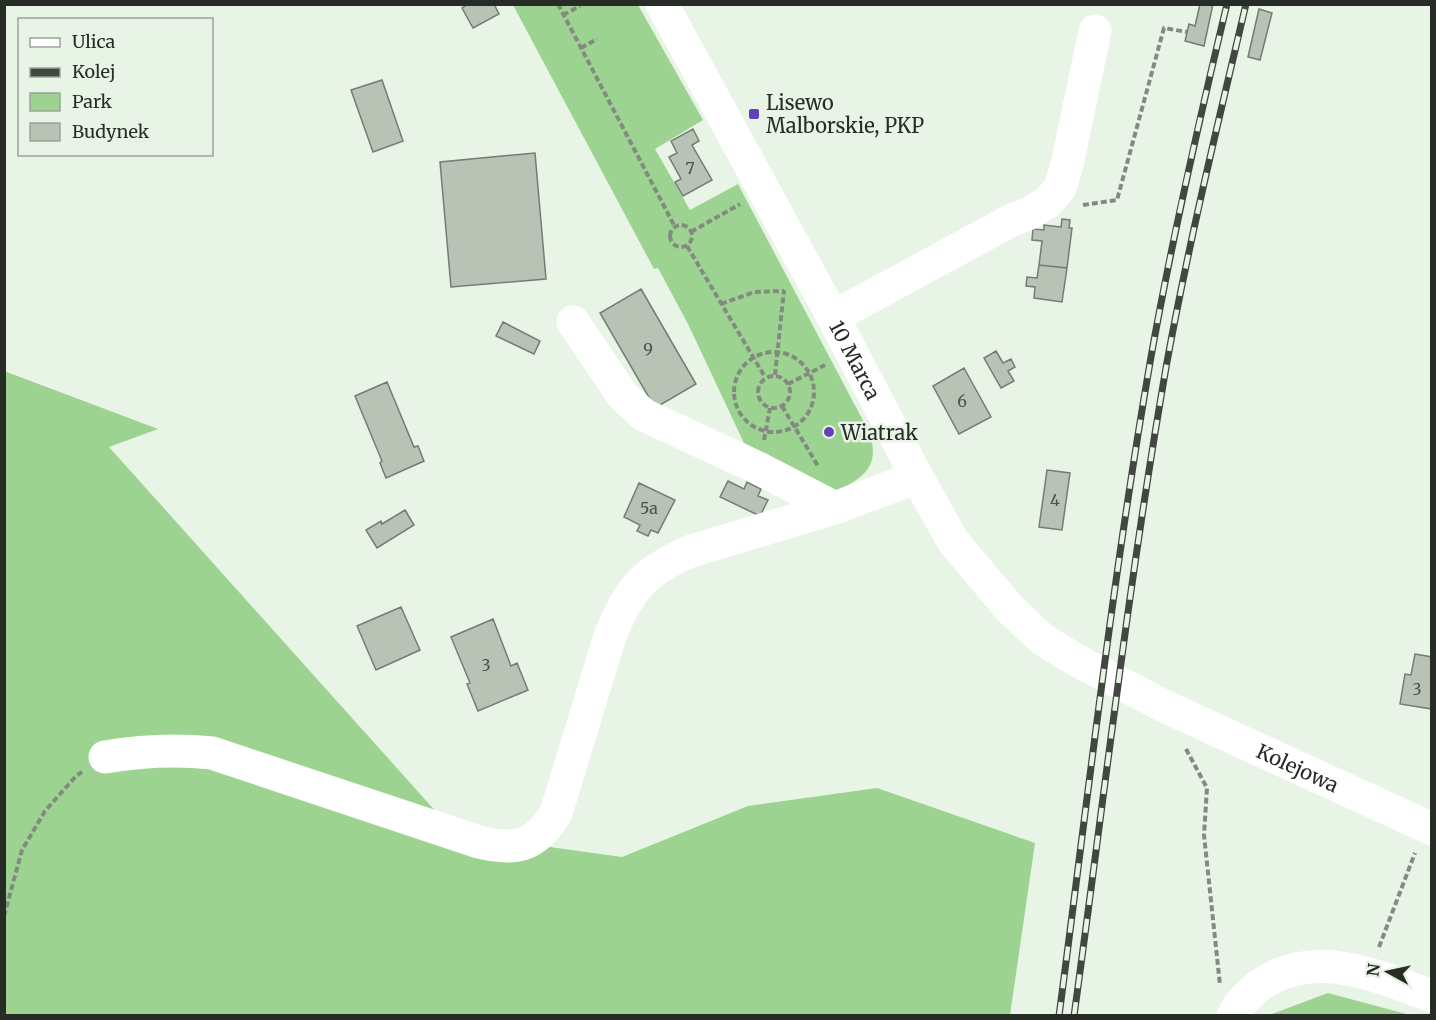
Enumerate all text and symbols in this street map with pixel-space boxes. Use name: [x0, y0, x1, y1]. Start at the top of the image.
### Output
legend: [18, 18, 213, 156]
text: Ulica: [72, 30, 116, 53]
text: Kolej: [72, 60, 116, 83]
text: Park: [72, 90, 113, 113]
place label: Lisewo Malborskie, PKP: [766, 90, 924, 138]
marker: Lisewo Malborskie, PKP: [747, 107, 761, 121]
text: Budynek: [72, 120, 150, 143]
house number: 7: [685, 158, 695, 178]
street label: 10 Marca: [824, 316, 887, 404]
house number: 9: [643, 339, 653, 359]
house number: 6: [957, 391, 967, 411]
place label: Wiatrak: [840, 420, 918, 445]
marker: Wiatrak: [822, 425, 836, 439]
house number: 4: [1050, 490, 1060, 510]
house number: 5a: [640, 498, 658, 518]
house number: 3: [481, 655, 491, 675]
house number: 3: [1412, 679, 1422, 699]
street label: Kolejowa: [1253, 738, 1343, 797]
north arrow: [1358, 942, 1418, 1002]
text: N: [1362, 962, 1384, 978]

